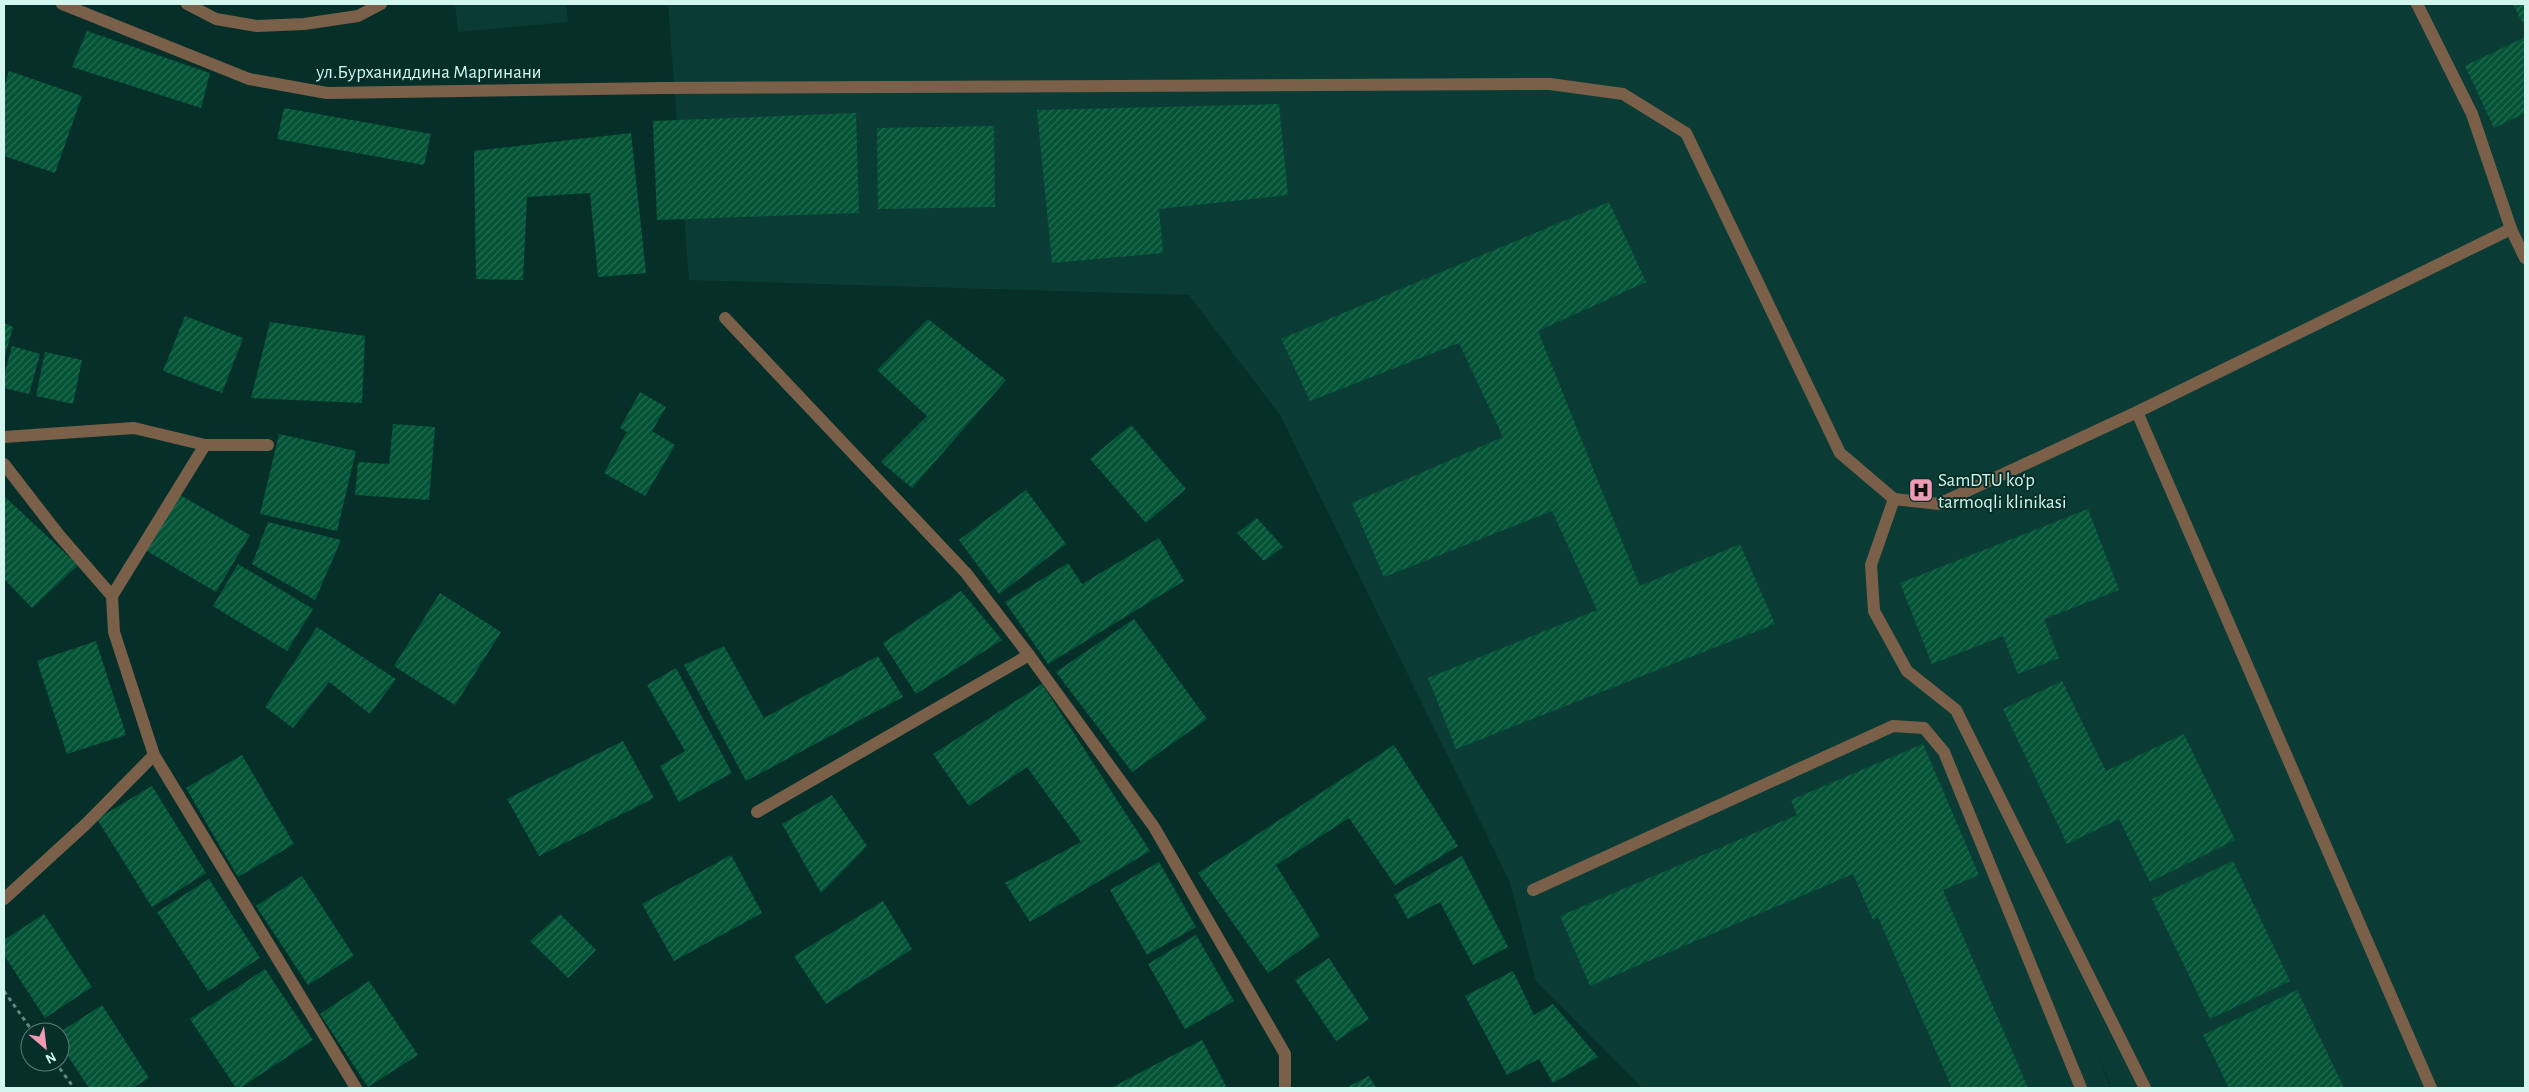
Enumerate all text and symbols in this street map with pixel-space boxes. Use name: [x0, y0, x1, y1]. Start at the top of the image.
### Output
street label: ул.Бурханиддина Маргинани: [315, 63, 542, 82]
place label: SamDTU ko‘p tarmoqli klinikasi: [1938, 471, 2066, 512]
hospital icon: SamDTU ko‘p tarmoqli klinikasi: [1908, 477, 1934, 503]
north arrow: [20, 1022, 70, 1072]
text: N: [43, 1049, 58, 1066]

